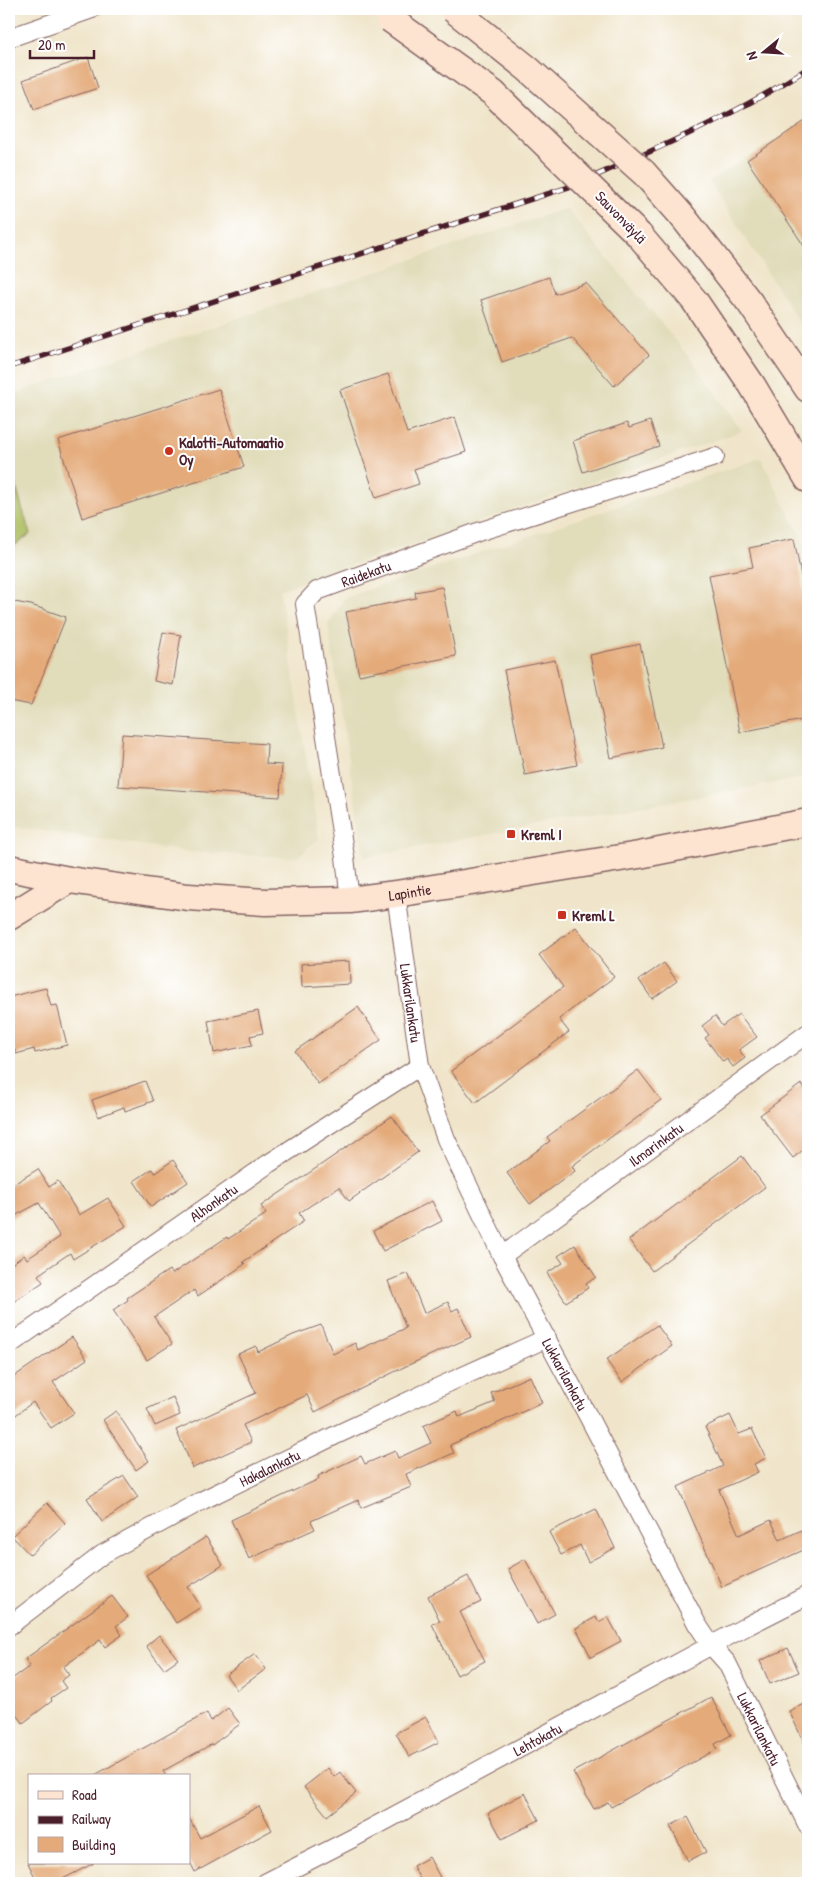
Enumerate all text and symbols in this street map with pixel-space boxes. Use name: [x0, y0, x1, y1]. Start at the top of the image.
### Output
scale bar: [30, 28, 94, 60]
north arrow: [740, 28, 790, 78]
text: 20 m: [38, 34, 65, 55]
text: N: [741, 49, 761, 63]
street label: Sauvonväylä: [591, 186, 651, 248]
place label: Kalotti-Automaatio Oy: [179, 432, 284, 471]
marker: Kalotti-Automaatio Oy: [163, 445, 175, 457]
street label: Raidekatu: [338, 554, 393, 592]
place label: Kreml I: [521, 824, 562, 845]
marker: Kreml I: [505, 828, 517, 840]
street label: Lapintie: [387, 878, 433, 905]
place label: Kreml L: [572, 905, 615, 926]
marker: Kreml L: [556, 909, 568, 921]
street label: Lukkarilankatu: [395, 962, 427, 1044]
street label: Ilmarinkatu: [624, 1117, 687, 1171]
street label: Alhonkatu: [185, 1178, 241, 1226]
street label: Lukkarilankatu: [538, 1334, 593, 1414]
street label: Hakalankatu: [236, 1444, 303, 1491]
street label: Lukkarilankatu: [733, 1689, 787, 1769]
street label: Lehtokatu: [509, 1717, 565, 1761]
legend: [28, 1774, 190, 1864]
text: Road: [72, 1784, 97, 1805]
text: Railway: [72, 1808, 111, 1829]
text: Building: [72, 1834, 116, 1855]

